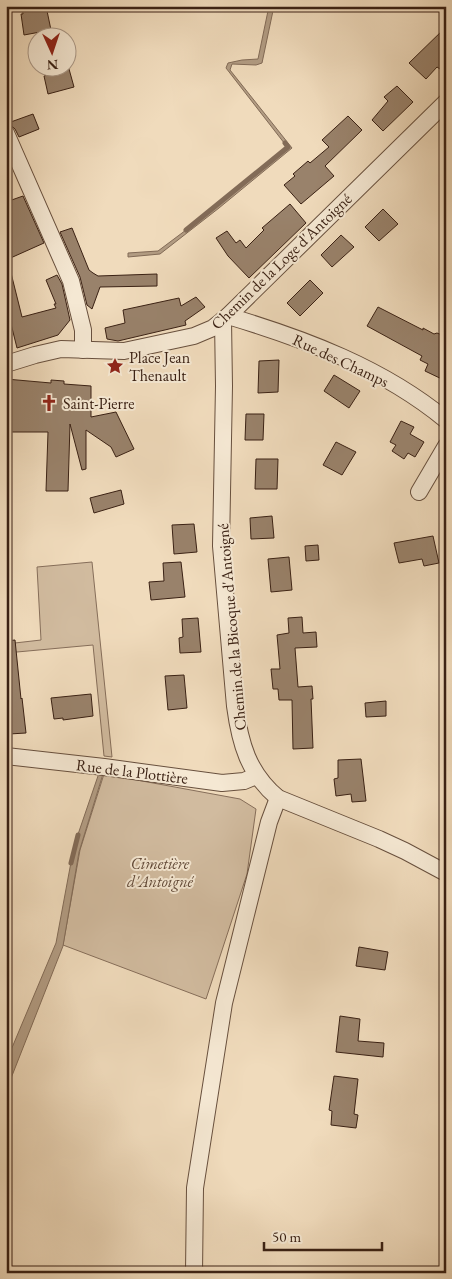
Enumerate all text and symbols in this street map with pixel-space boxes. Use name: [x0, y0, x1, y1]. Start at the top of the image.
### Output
north arrow: [28, 28, 78, 78]
text: N: [46, 56, 59, 74]
street label: Chemin de la Loge d'Antoigné: [207, 189, 356, 334]
street label: Rue des Champs: [289, 329, 392, 392]
place label: Place Jean Thenault: [129, 347, 191, 386]
place icon: Place Jean Thenault: [105, 356, 125, 376]
church icon: Saint-Pierre: [39, 393, 59, 413]
place label: Saint-Pierre: [63, 393, 135, 414]
street label: Chemin de la Bicoque d'Antoigné: [212, 523, 251, 731]
street label: Rue de la Plottière: [75, 754, 189, 789]
park label: Cimetière d'Antoigné: [127, 853, 195, 892]
scale bar: [264, 1219, 382, 1251]
text: 50 m: [272, 1227, 301, 1246]

